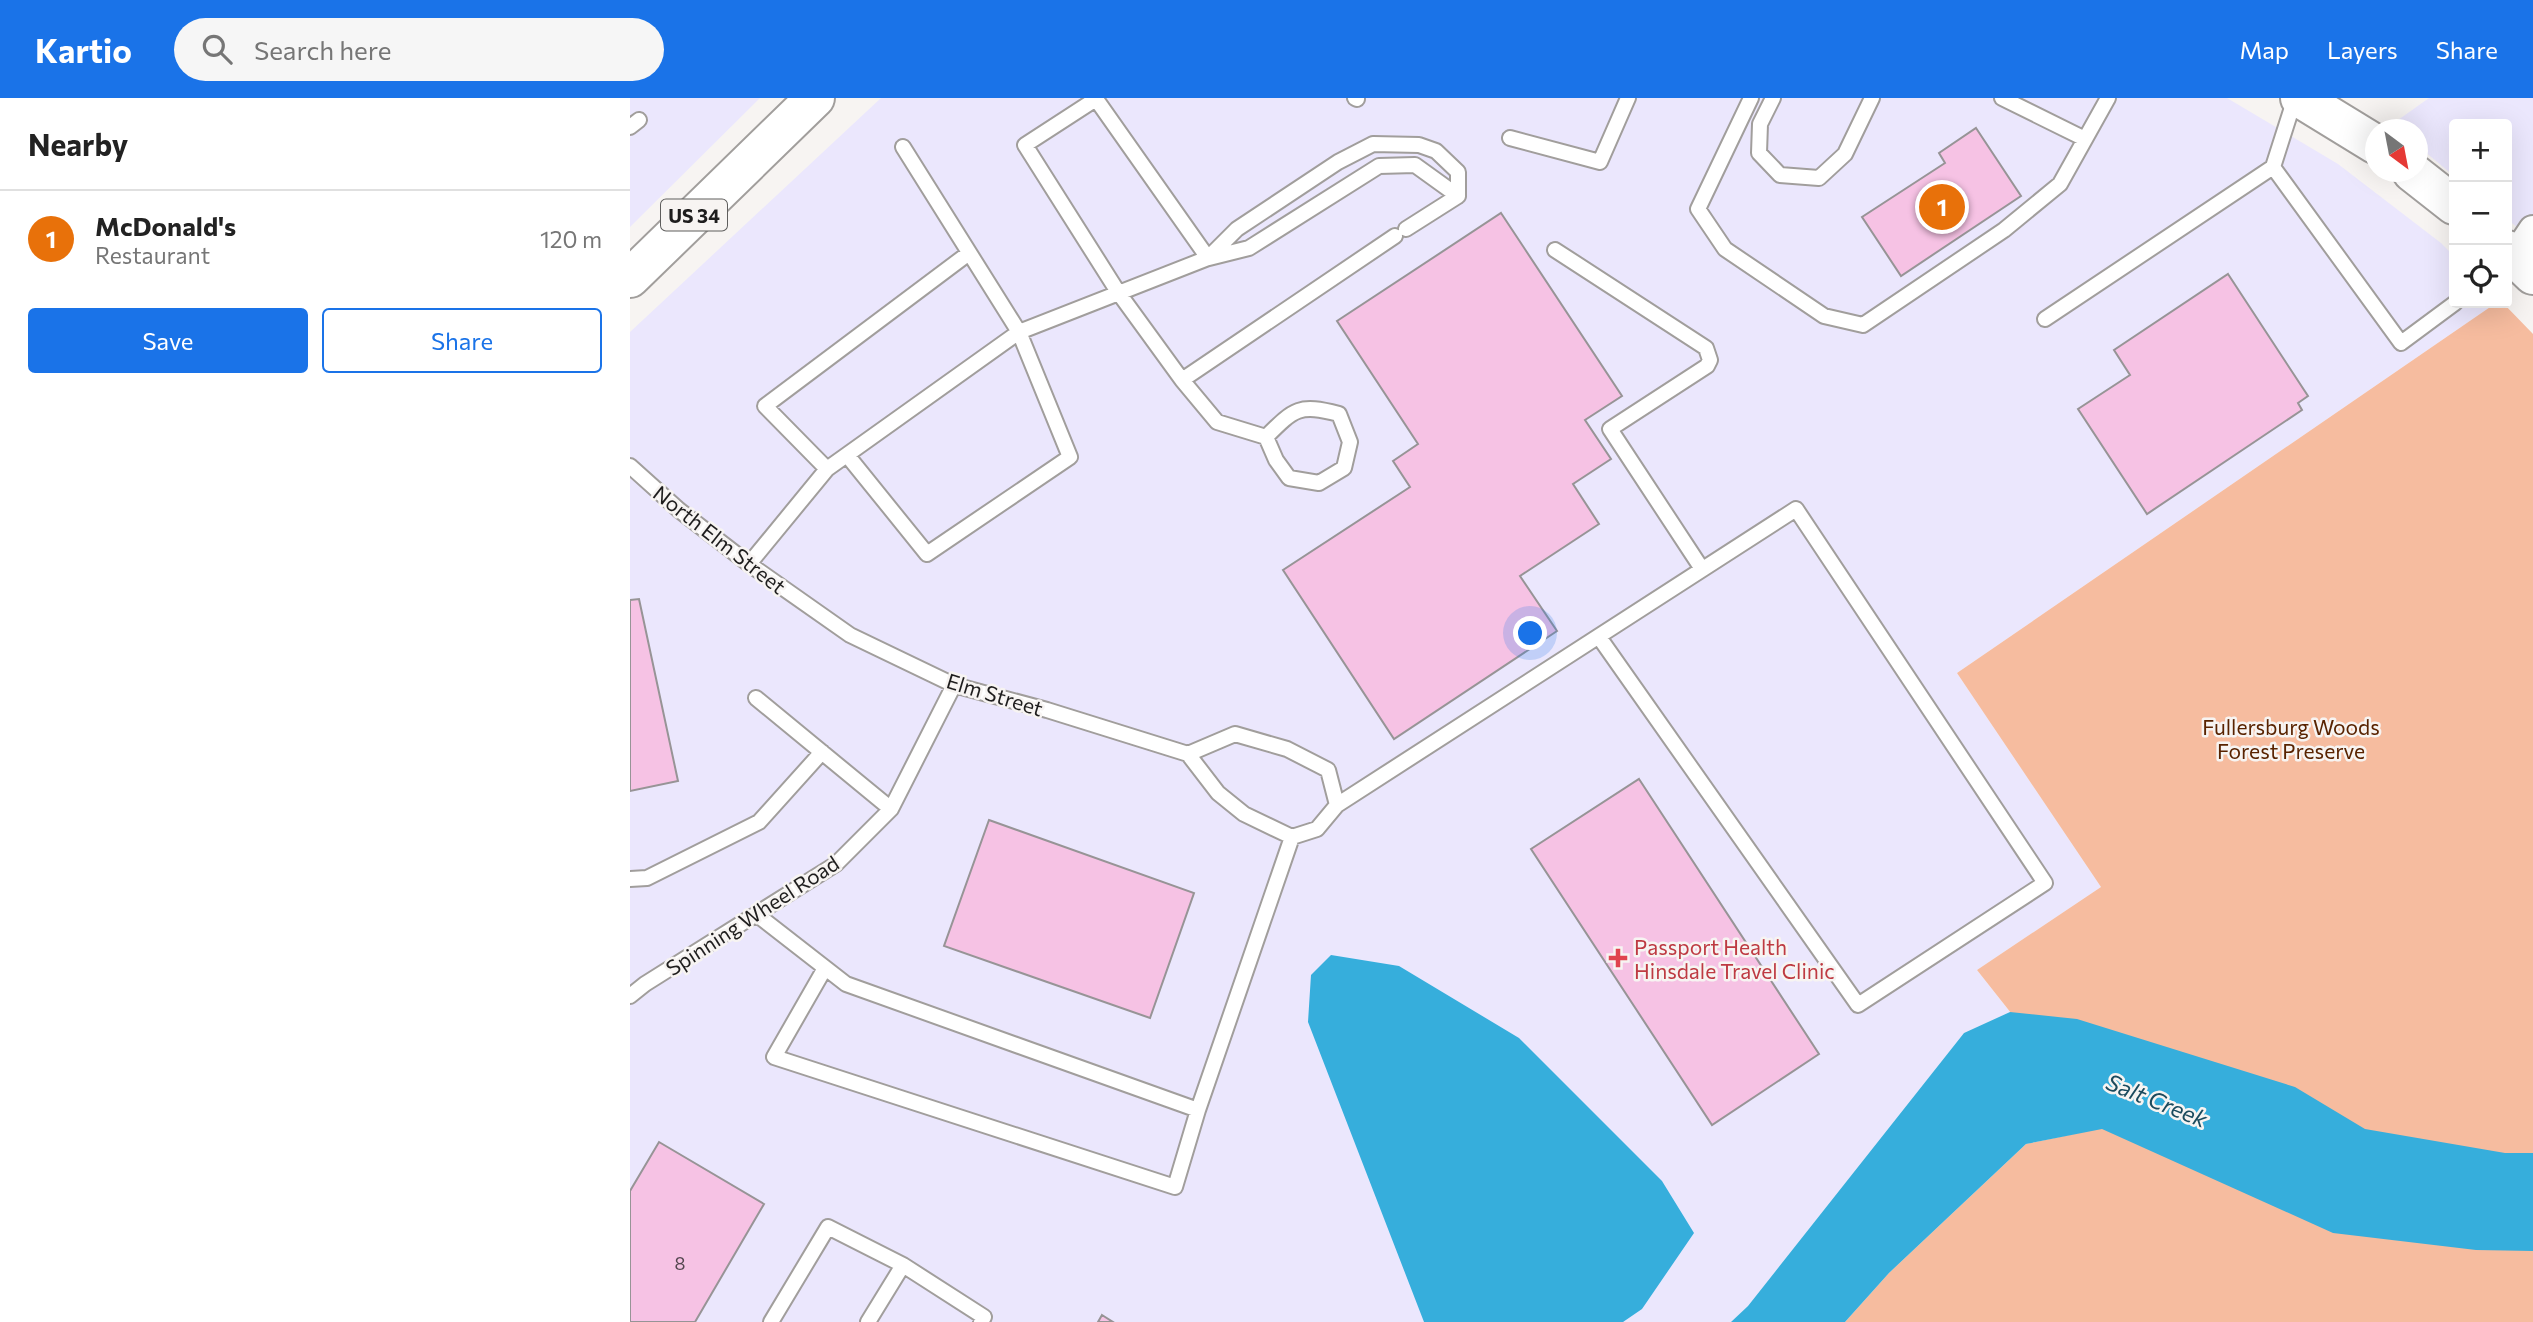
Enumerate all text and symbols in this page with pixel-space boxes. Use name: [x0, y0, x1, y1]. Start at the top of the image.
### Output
search box: [174, 18, 664, 81]
text: Kartio: [35, 29, 132, 70]
icon: search: [198, 30, 236, 68]
text: Search here: [254, 34, 391, 65]
text: Map: [2240, 35, 2289, 64]
text: Layers: [2327, 35, 2398, 64]
text: Share: [2436, 35, 2498, 64]
north arrow: [2365, 119, 2428, 182]
map controls: [2449, 119, 2512, 308]
button: +: [2449, 119, 2512, 182]
text: Nearby: [28, 125, 128, 162]
pin: 1: [1919, 181, 1965, 233]
button: −: [2449, 182, 2512, 245]
road number: US 34: [661, 200, 727, 230]
text: McDonald's: [95, 210, 236, 241]
text: 1: [46, 225, 56, 253]
text: 120 m: [540, 225, 602, 253]
text: Restaurant: [95, 241, 210, 269]
button: locate: [2449, 245, 2512, 308]
button: Save: [28, 308, 308, 373]
button: Share: [322, 308, 602, 373]
street label: North Elm Street: [649, 480, 791, 598]
your location: [1513, 616, 1547, 650]
street label: Elm Street: [944, 668, 1046, 720]
park label: Fullersburg Woods Forest Preserve: [2202, 714, 2380, 763]
street label: Spinning Wheel Road: [661, 850, 843, 980]
place label: Passport Health Hinsdale Travel Clinic: [1634, 934, 1835, 983]
marker: Passport Health Hinsdale Travel Clinic: [1608, 948, 1628, 968]
water label: Salt Creek: [2102, 1067, 2212, 1133]
house number: 8: [675, 1252, 686, 1274]

